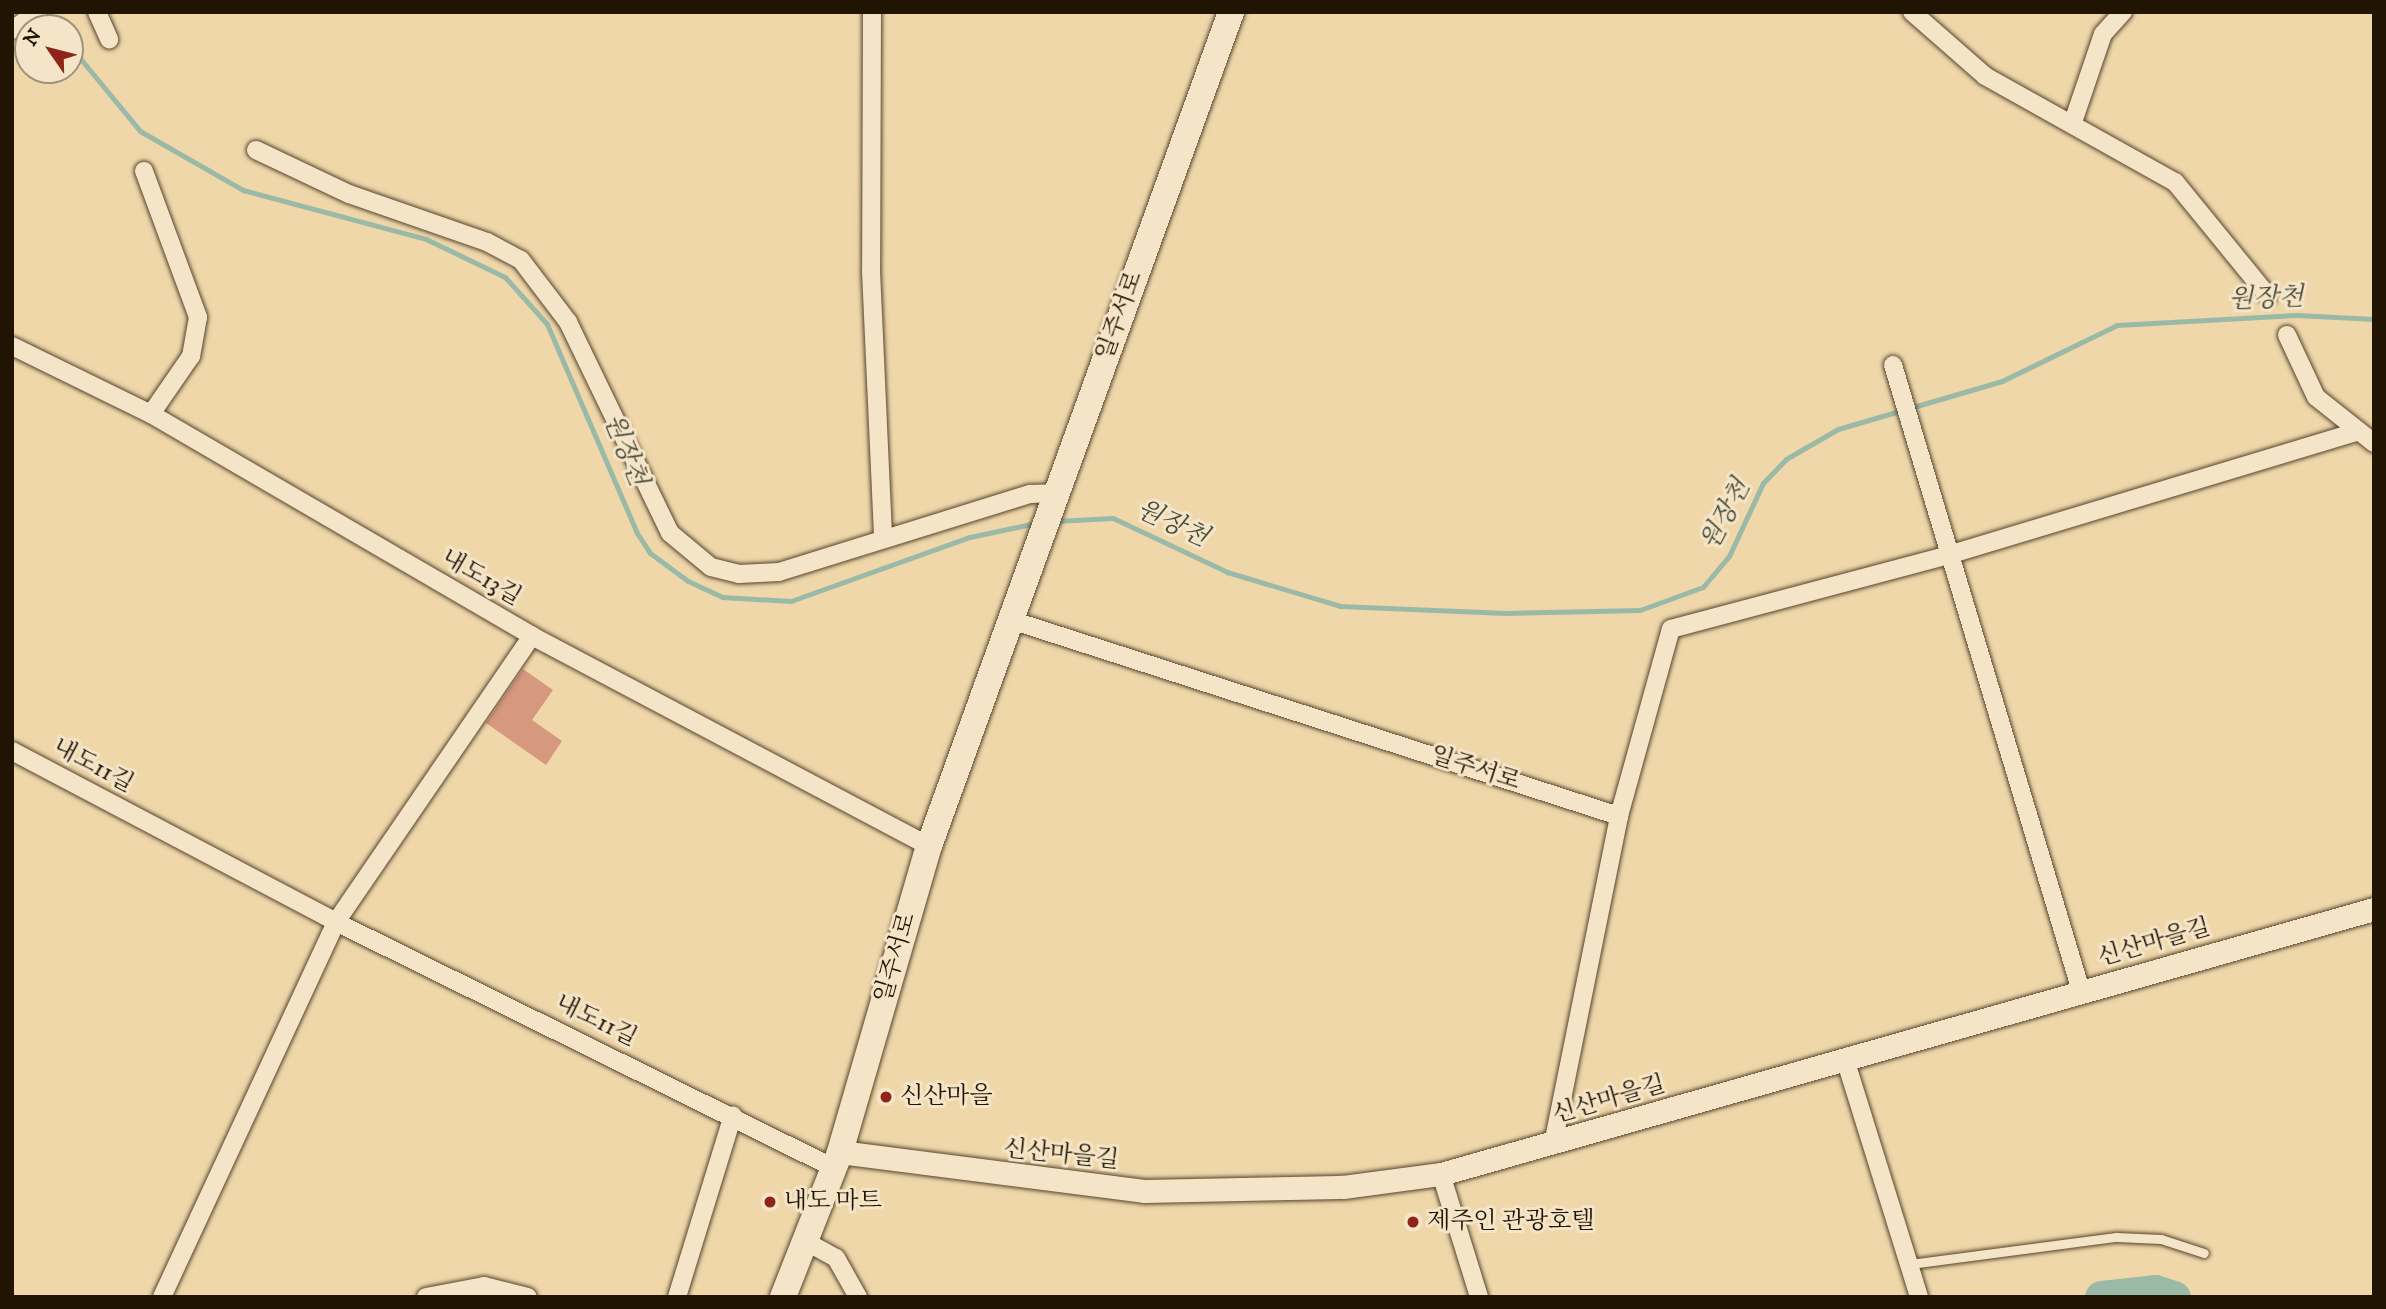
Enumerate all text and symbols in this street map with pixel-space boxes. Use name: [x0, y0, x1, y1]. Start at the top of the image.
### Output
north arrow: [14, 14, 84, 84]
text: N: [19, 25, 47, 51]
street label: 일주서로: [1091, 268, 1149, 364]
water label: 원장천: [2228, 282, 2304, 316]
water label: 원장천: [596, 409, 654, 491]
water label: 원장천: [1695, 474, 1757, 556]
water label: 원장천: [1131, 494, 1213, 554]
street label: 내도13길: [436, 544, 526, 612]
street label: 내도11길: [48, 733, 138, 799]
street label: 일주서로: [1426, 741, 1524, 797]
street label: 일주서로: [869, 909, 923, 1007]
street label: 신산마을길: [2094, 913, 2214, 973]
street label: 내도11길: [551, 989, 641, 1053]
street label: 신산마을길: [1549, 1070, 1669, 1130]
place label: 신산마을: [900, 1083, 993, 1111]
marker: 신산마을: [878, 1089, 894, 1105]
street label: 신산마을길: [1002, 1135, 1120, 1175]
place label: 내도 마트: [784, 1188, 882, 1216]
marker: 내도 마트: [762, 1194, 778, 1210]
place label: 제주인 관광호텔: [1427, 1208, 1594, 1236]
marker: 제주인 관광호텔: [1405, 1214, 1421, 1230]

